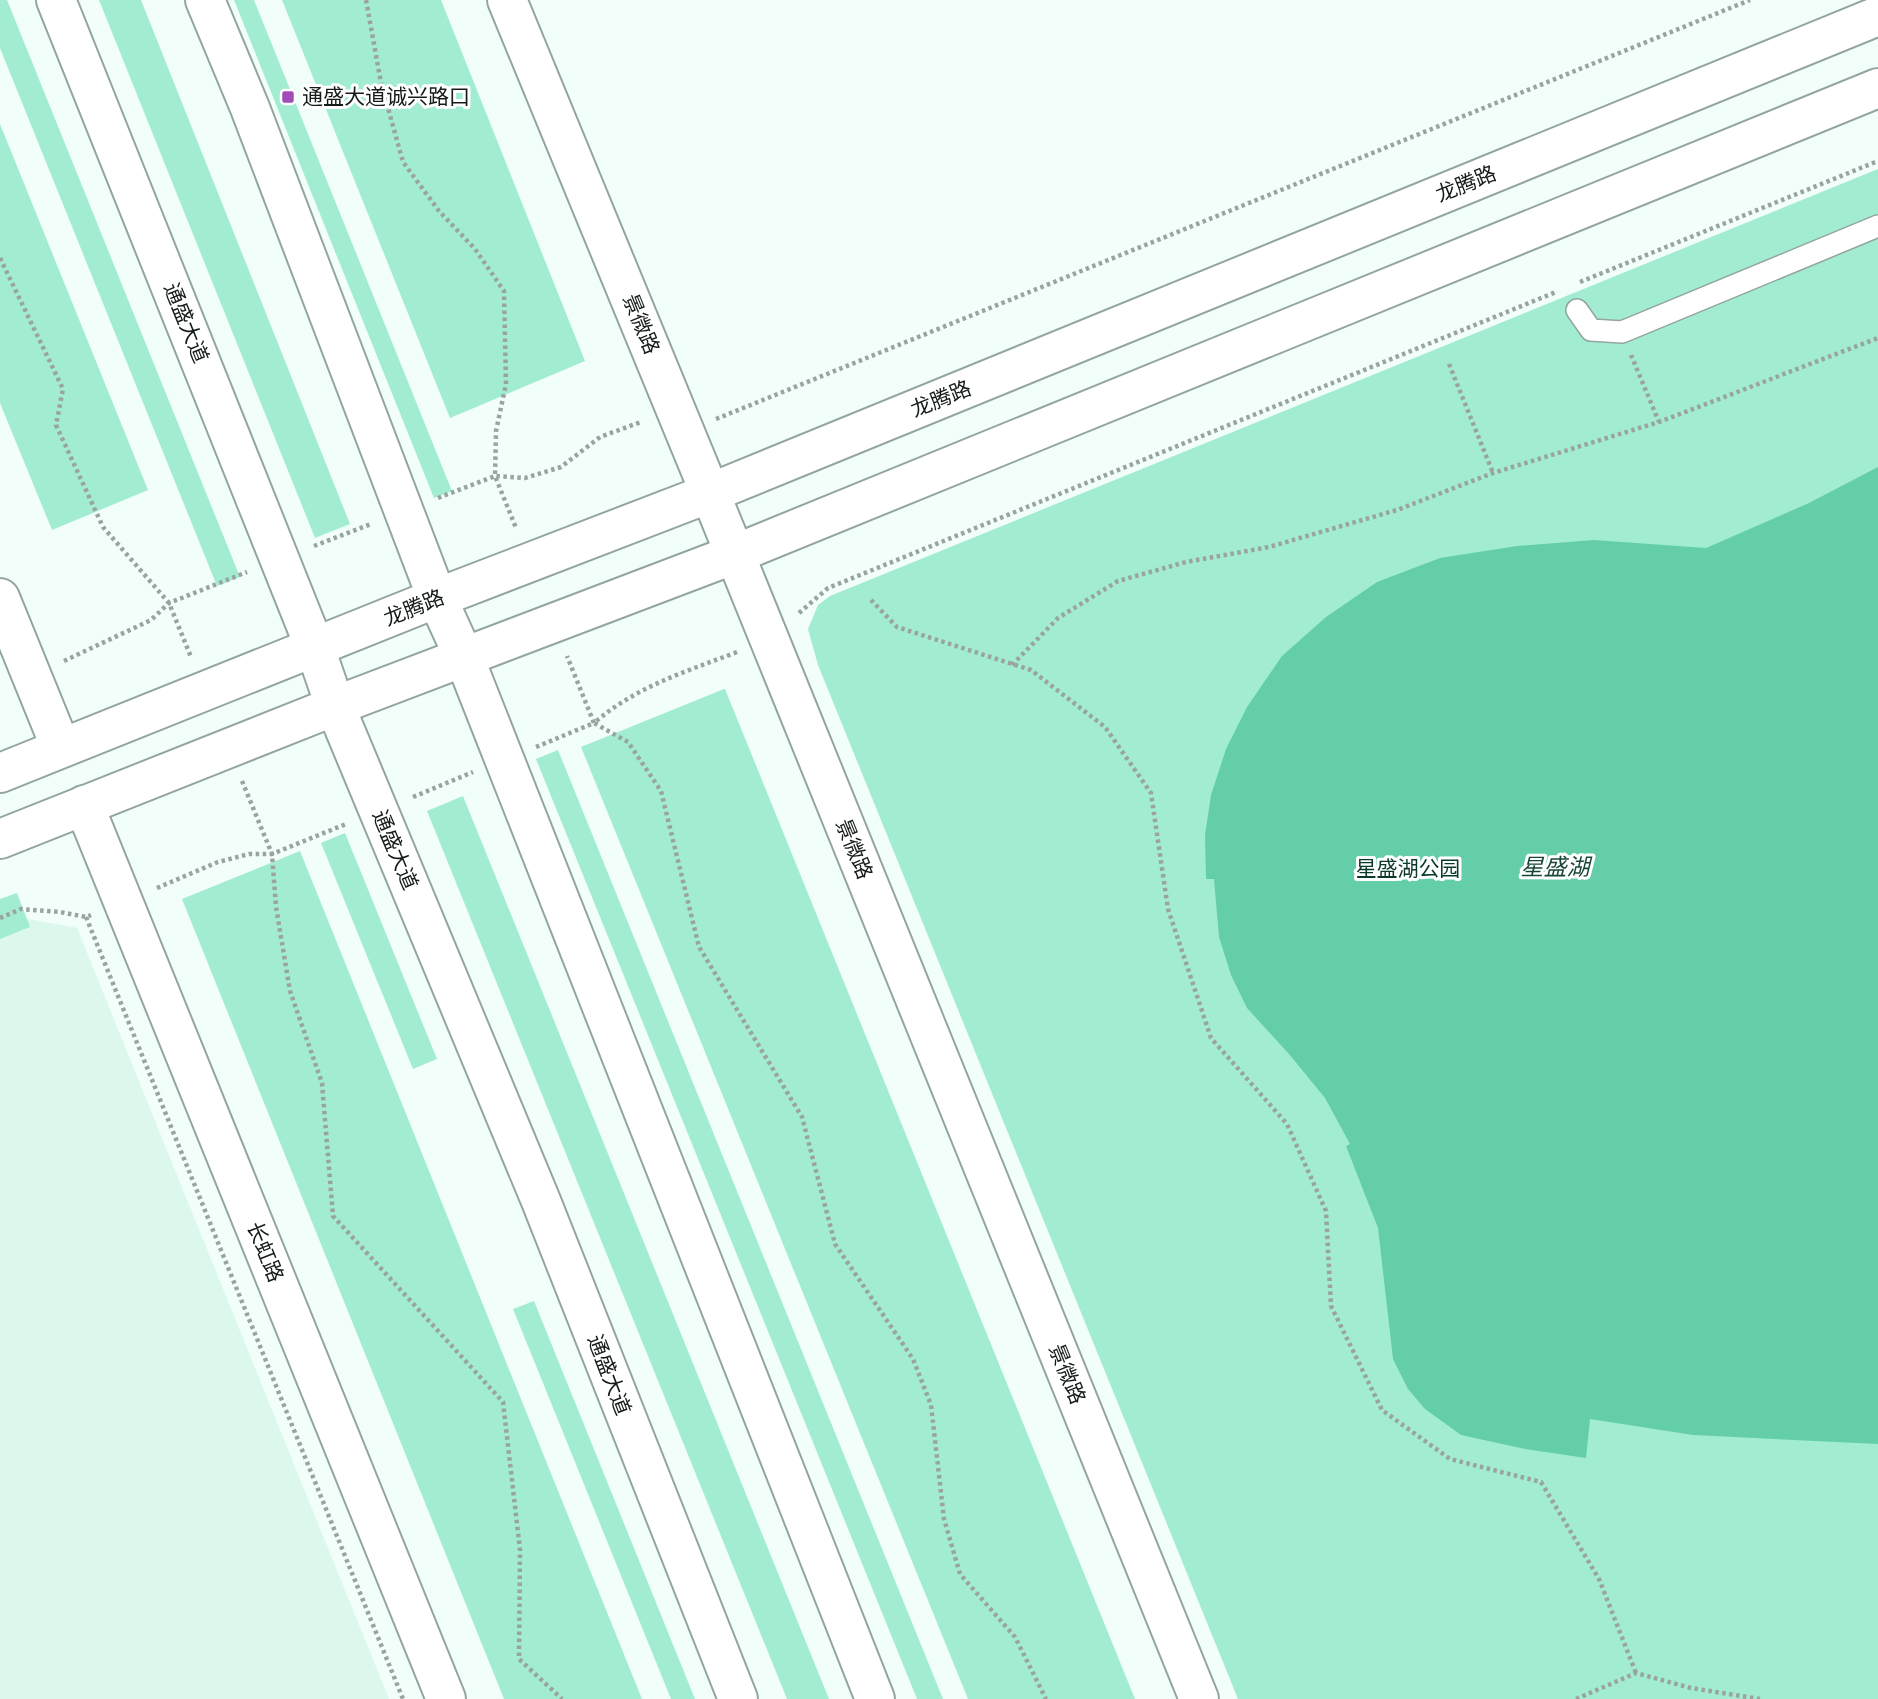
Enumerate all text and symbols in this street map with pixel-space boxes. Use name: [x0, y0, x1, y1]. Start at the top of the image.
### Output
place label: 通盛大道诚兴路口: [302, 83, 470, 111]
marker: 通盛大道诚兴路口: [280, 89, 296, 105]
street label: 龙腾路: [1432, 159, 1500, 209]
street label: 通盛大道: [157, 279, 215, 367]
street label: 景微路: [616, 290, 666, 358]
street label: 龙腾路: [907, 374, 975, 424]
street label: 龙腾路: [380, 583, 448, 633]
street label: 通盛大道: [366, 806, 424, 894]
street label: 景微路: [829, 815, 879, 883]
water label: 星盛湖: [1521, 852, 1593, 882]
park label: 星盛湖公园: [1356, 855, 1461, 883]
street label: 长虹路: [240, 1218, 290, 1286]
street label: 通盛大道: [581, 1331, 637, 1419]
street label: 景微路: [1042, 1340, 1092, 1408]

